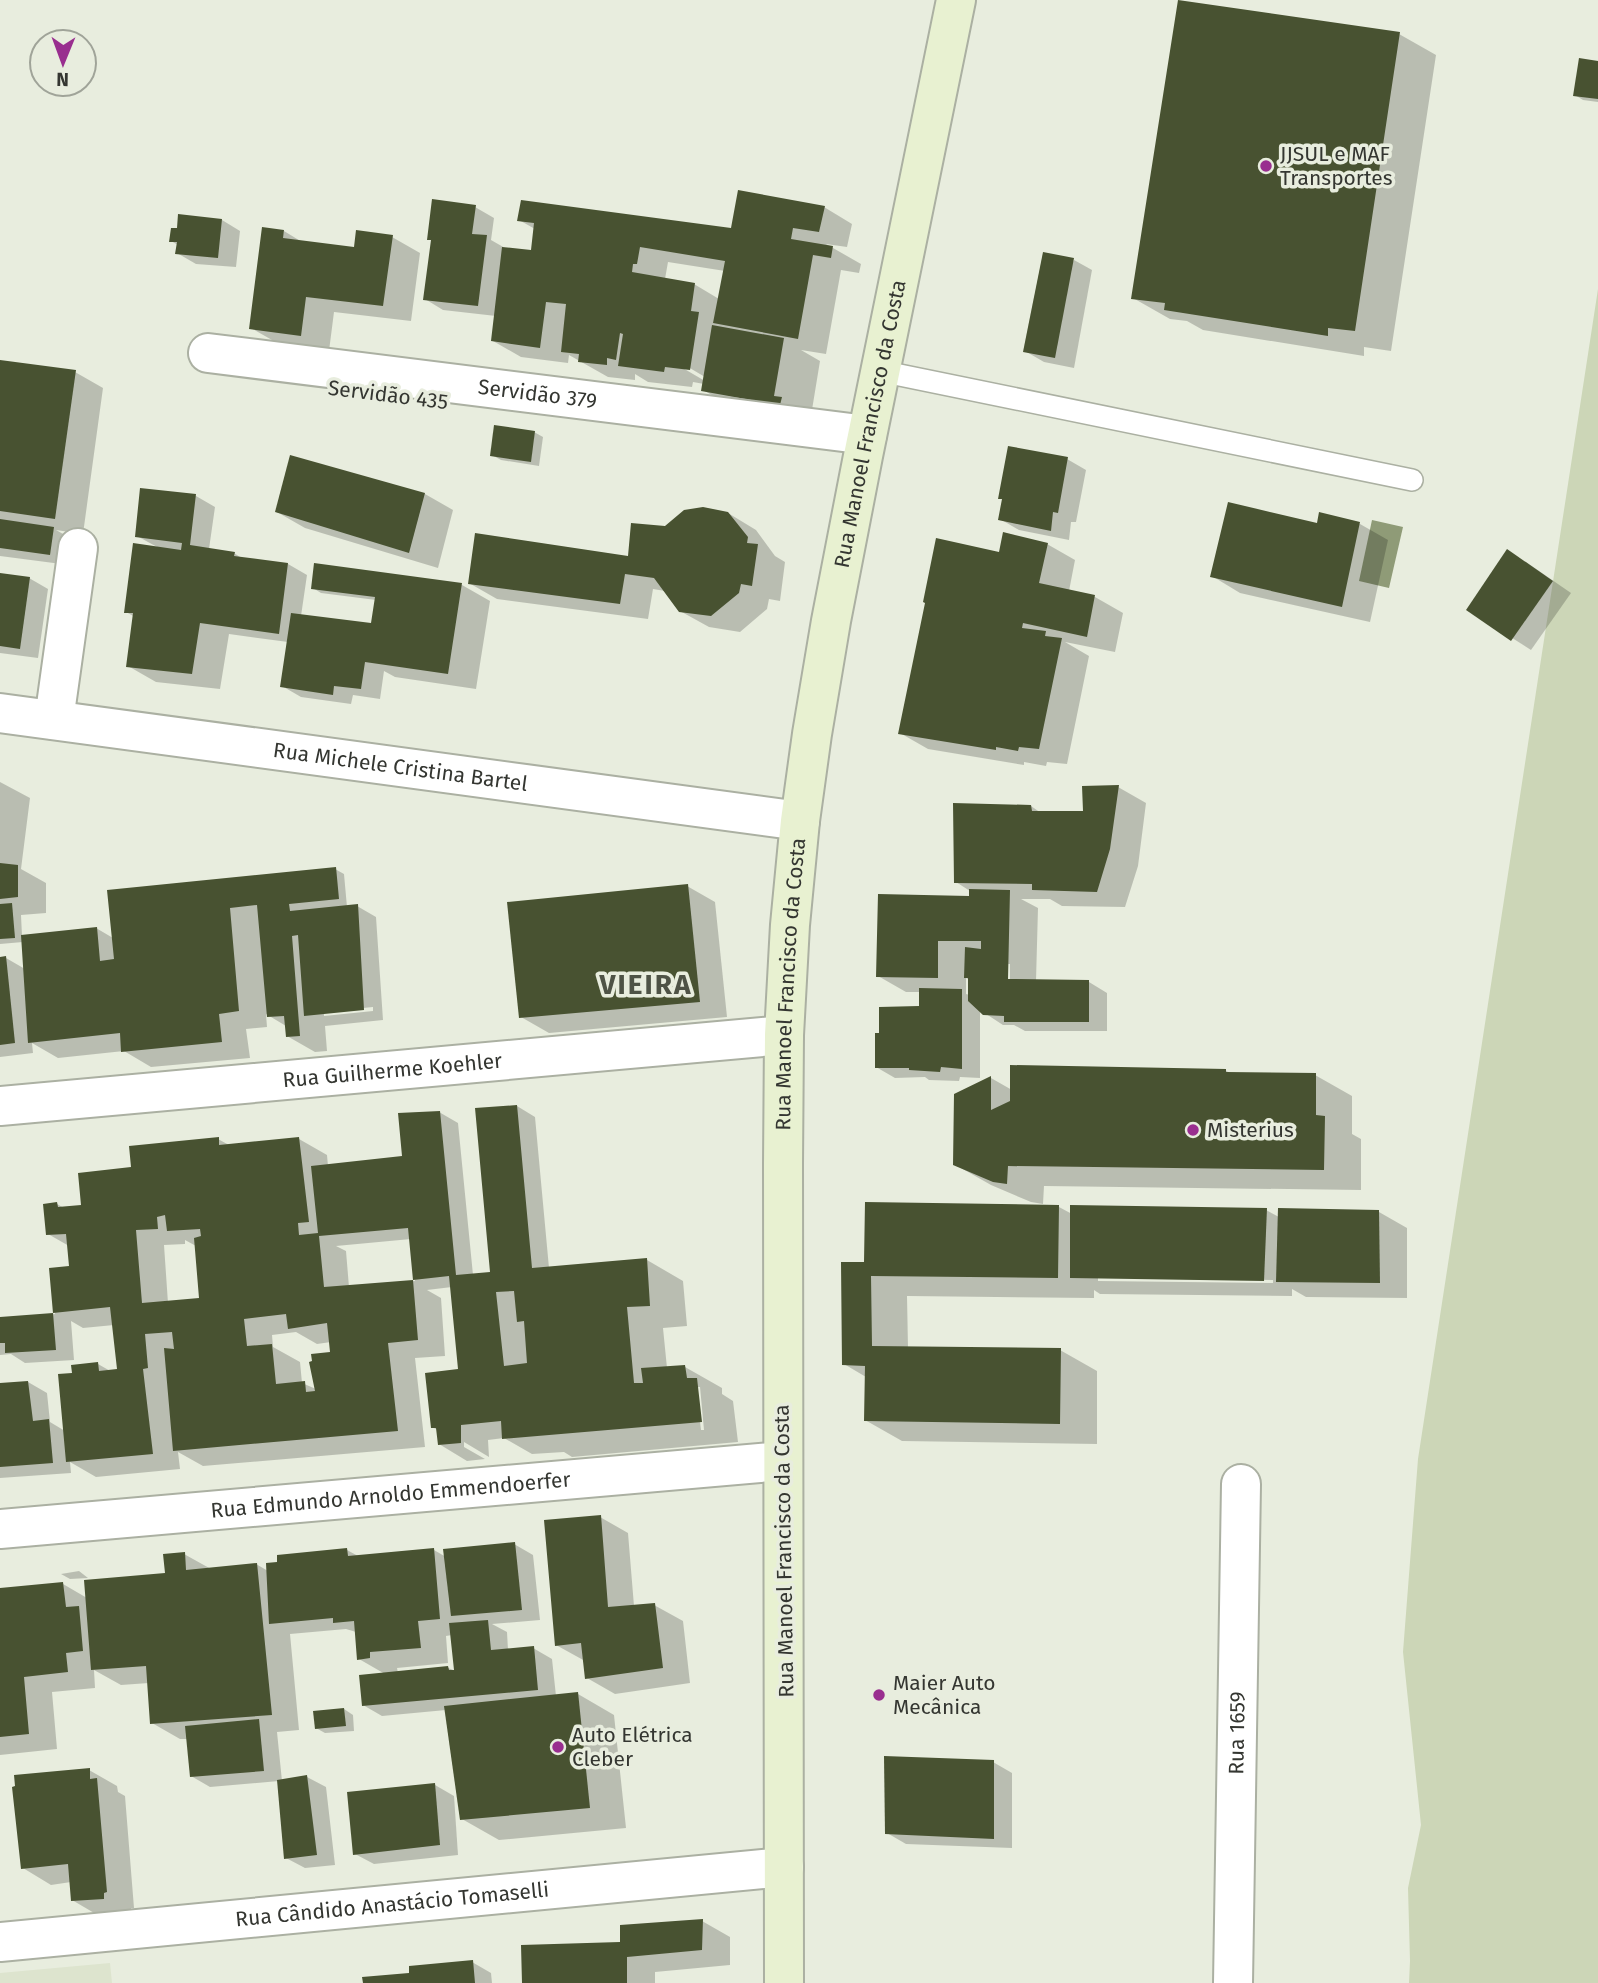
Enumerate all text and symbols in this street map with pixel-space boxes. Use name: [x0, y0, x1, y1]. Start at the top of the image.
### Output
north arrow: [28, 28, 98, 98]
text: N: [56, 68, 69, 91]
place label: JJSUL e MAF Transportes: [1280, 141, 1393, 191]
marker: JJSUL e MAF Transportes: [1258, 158, 1274, 174]
street label: Rua Manoel Francisco da Costa: [829, 277, 912, 570]
street label: Servidão 379: [477, 374, 598, 414]
street label: Servidão 435: [326, 375, 450, 415]
street label: Rua Michele Cristina Bartel: [272, 737, 529, 797]
street label: Rua Manoel Francisco da Costa: [770, 837, 811, 1131]
district label: VIEIRA: [599, 968, 692, 1001]
street label: Rua Guilherme Koehler: [282, 1048, 503, 1093]
place label: Misterius: [1207, 1117, 1294, 1143]
marker: Misterius: [1185, 1122, 1201, 1138]
street label: Rua Manoel Francisco da Costa: [768, 1404, 800, 1698]
street label: Rua Edmundo Arnoldo Emmendoerfer: [210, 1466, 572, 1524]
place label: Maier Auto Mecânica: [893, 1670, 996, 1720]
marker: Maier Auto Mecânica: [871, 1687, 887, 1703]
street label: Rua 1659: [1223, 1691, 1251, 1775]
place label: Auto Elétrica Cleber: [572, 1722, 693, 1772]
marker: Auto Elétrica Cleber: [550, 1739, 566, 1755]
street label: Rua Cândido Anastácio Tomaselli: [234, 1877, 550, 1932]

